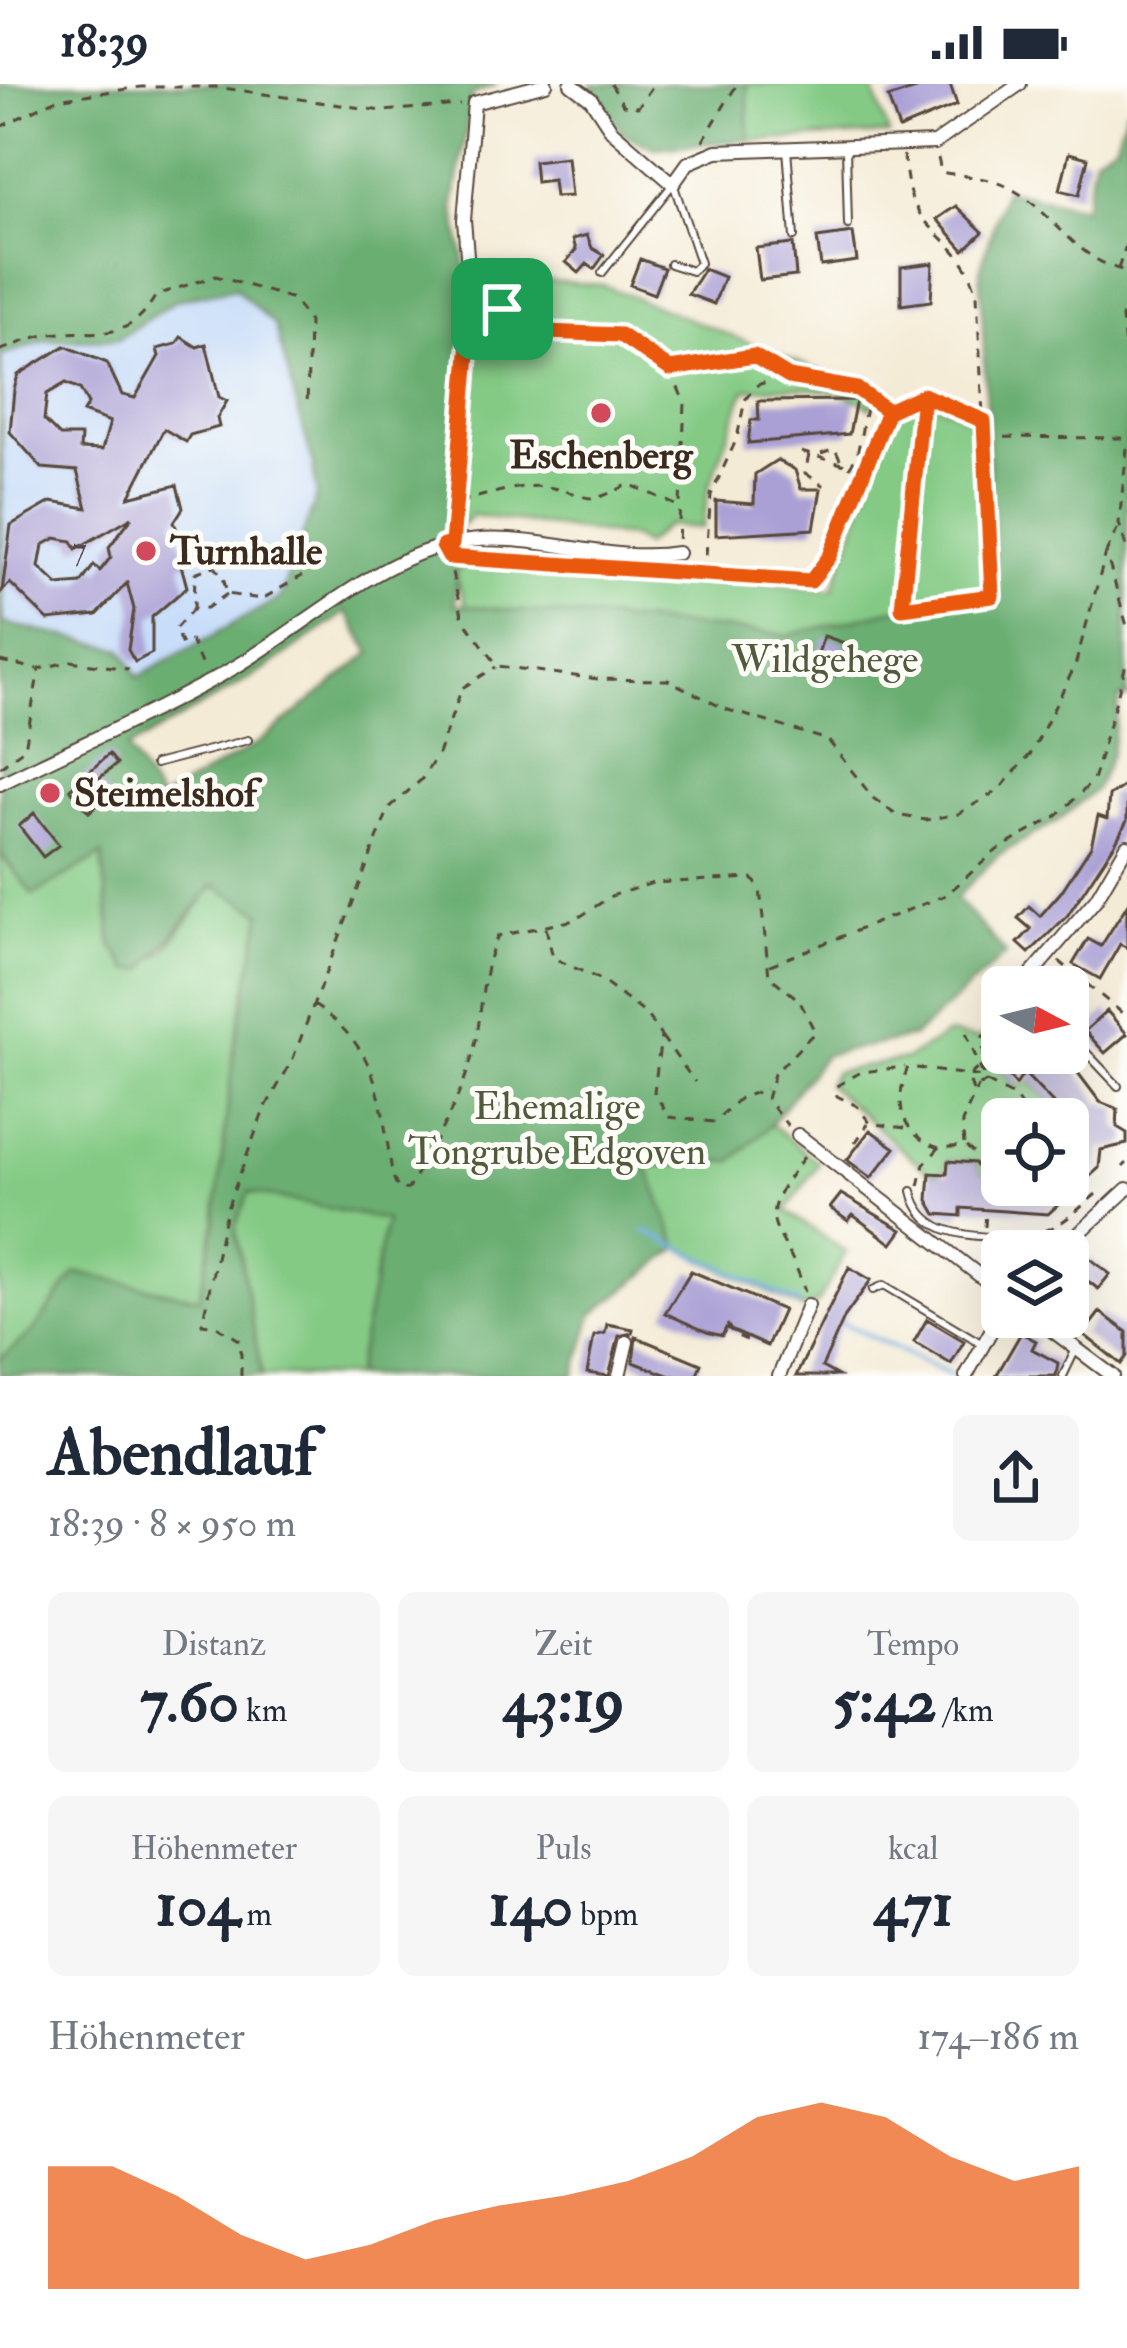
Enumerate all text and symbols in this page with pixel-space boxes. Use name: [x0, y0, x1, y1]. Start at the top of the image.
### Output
text: 18:39: [60, 14, 149, 70]
pin: [451, 258, 553, 360]
icon: arrive: [469, 276, 535, 342]
marker: Eschenberg: [588, 400, 614, 426]
place label: Eschenberg: [510, 431, 694, 480]
place label: Turnhalle: [169, 527, 323, 576]
house number: 7: [71, 529, 87, 570]
marker: Turnhalle: [133, 538, 159, 564]
park label: Wildgehege: [731, 635, 918, 684]
place label: Steimelshof: [74, 769, 263, 818]
marker: Steimelshof: [37, 780, 63, 806]
north arrow: [981, 966, 1089, 1074]
map controls: [981, 966, 1089, 1338]
park label: Ehemalige Tongrube Edgoven: [408, 1082, 706, 1176]
button: locate: [981, 1098, 1089, 1206]
button: layers: [981, 1230, 1089, 1338]
text: Abendlauf: [48, 1412, 316, 1495]
button: share: [953, 1415, 1079, 1541]
text: 18:39 · 8 × 950 m: [48, 1499, 296, 1548]
text: Distanz: [162, 1624, 266, 1665]
text: Zeit: [535, 1624, 592, 1665]
text: Tempo: [867, 1624, 959, 1665]
text: 7.60: [140, 1665, 239, 1740]
text: 43:19: [502, 1665, 625, 1740]
text: 5:42: [833, 1665, 937, 1740]
text: km: [239, 1690, 287, 1731]
text: /km: [937, 1690, 994, 1731]
text: Höhenmeter: [131, 1828, 297, 1869]
text: Puls: [535, 1828, 592, 1869]
text: kcal: [888, 1828, 938, 1869]
text: 104: [156, 1869, 240, 1944]
text: 140: [489, 1869, 573, 1944]
text: 471: [873, 1869, 953, 1944]
text: m: [240, 1894, 272, 1935]
text: bpm: [573, 1894, 638, 1935]
text: Höhenmeter: [48, 2012, 245, 2061]
text: 174–186 m: [917, 2012, 1079, 2061]

